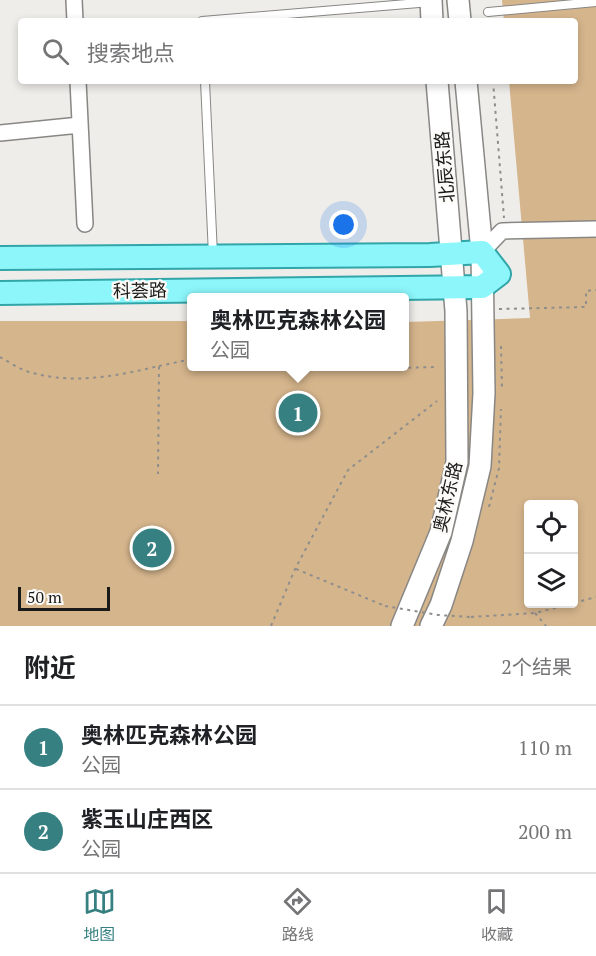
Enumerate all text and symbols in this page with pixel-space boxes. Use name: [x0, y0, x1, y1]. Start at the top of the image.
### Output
search box: [18, 18, 578, 84]
icon: search: [39, 35, 72, 68]
text: 搜索地点: [87, 38, 175, 67]
street label: 北辰东路: [429, 130, 459, 204]
your location: [329, 210, 358, 239]
street label: 科荟路: [113, 278, 167, 302]
popup: [187, 293, 409, 371]
text: 奥林匹克森林公园: [210, 305, 386, 334]
text: 公园: [210, 336, 250, 363]
pin: 1: [278, 390, 318, 436]
street label: 奥林东路: [427, 459, 467, 535]
map controls: [524, 500, 578, 608]
button: locate: [524, 500, 578, 554]
pin: 2: [132, 526, 172, 570]
button: layers: [524, 554, 578, 608]
scale bar: [18, 584, 110, 612]
text: 50 m: [27, 586, 62, 608]
text: 附近: [24, 650, 76, 684]
text: 2个结果: [501, 653, 572, 680]
text: 奥林匹克森林公园: [81, 720, 257, 749]
text: 1: [38, 734, 49, 761]
text: 110 m: [518, 734, 572, 761]
text: 公园: [81, 751, 121, 778]
text: 紫玉山庄西区: [81, 804, 213, 833]
text: 2: [38, 818, 49, 845]
text: 200 m: [518, 818, 572, 845]
text: 公园: [81, 835, 121, 862]
tab: 地图: [83, 885, 116, 945]
tab: 路线: [281, 885, 314, 945]
tab: 收藏: [480, 885, 513, 945]

